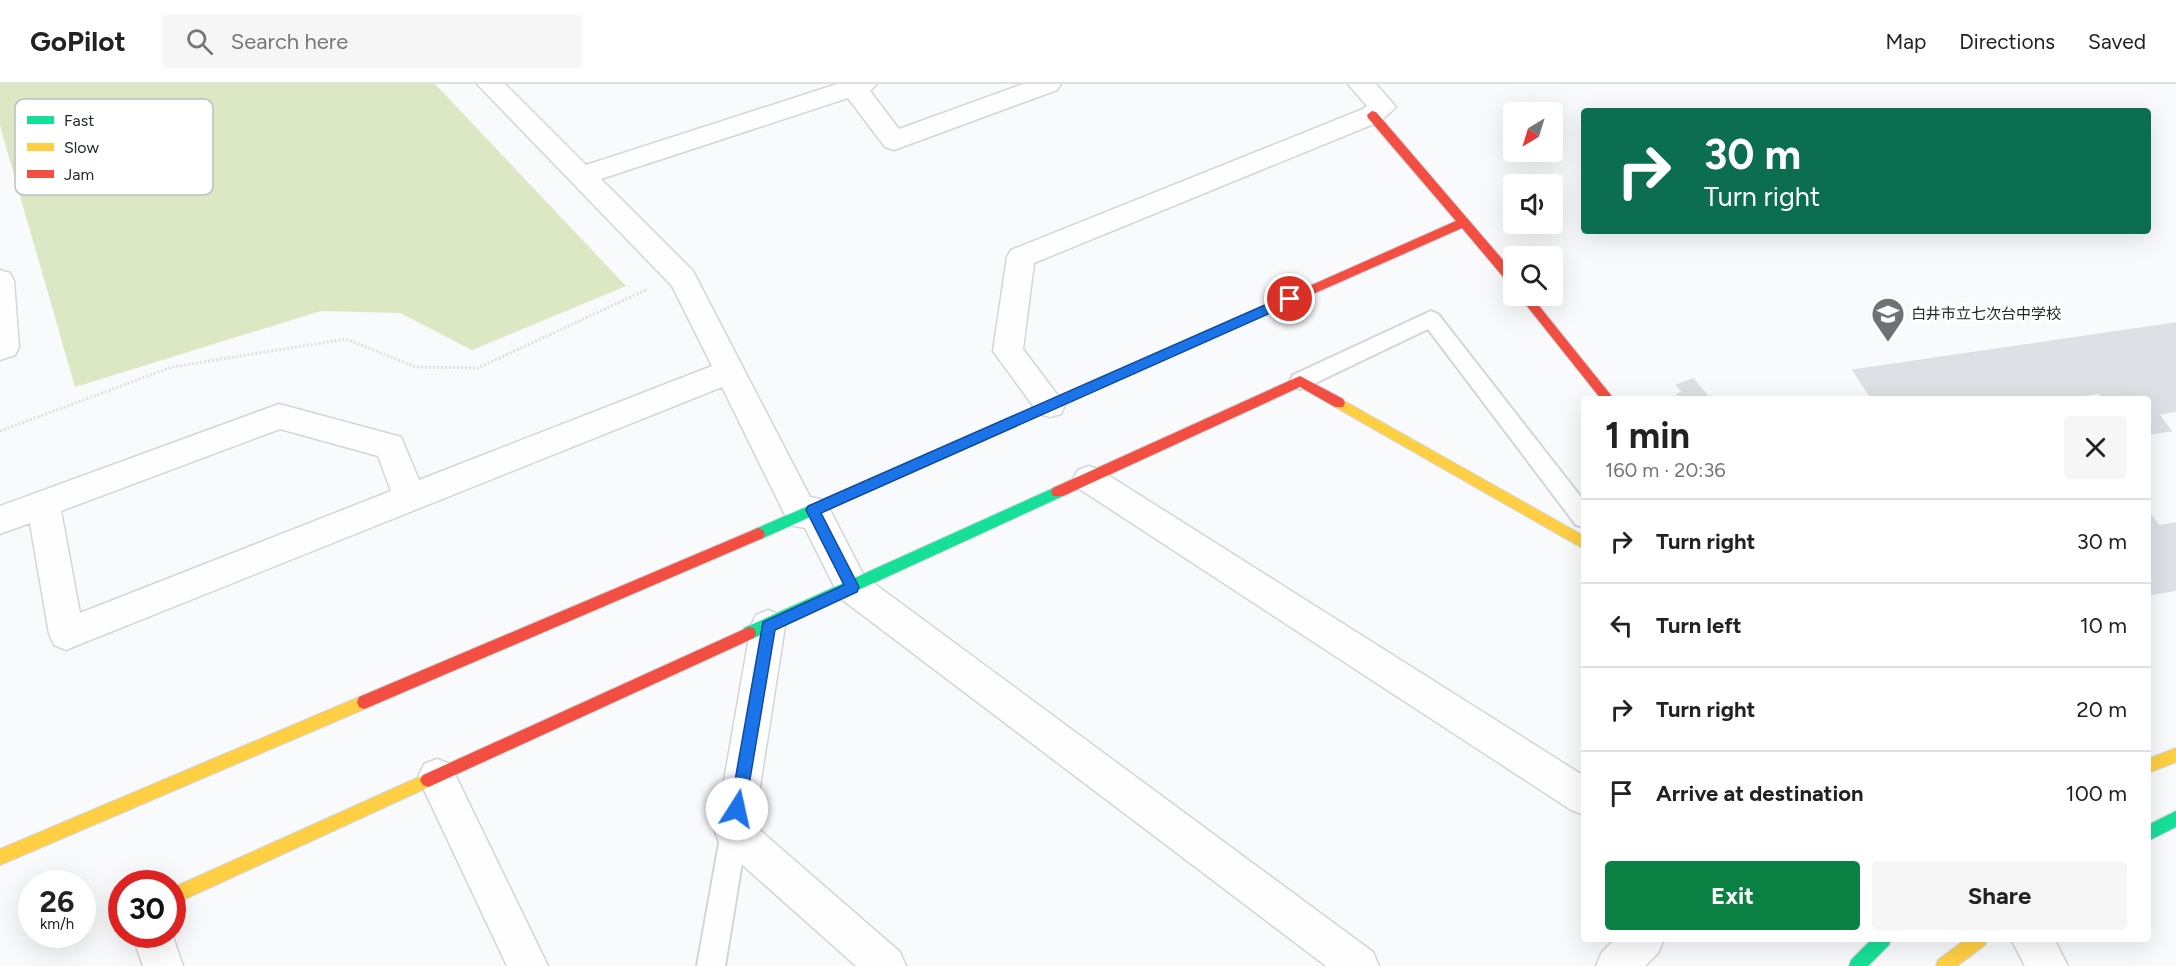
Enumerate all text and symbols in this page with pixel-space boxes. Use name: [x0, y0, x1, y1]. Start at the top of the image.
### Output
search box: [162, 14, 582, 68]
text: GoPilot: [30, 24, 126, 58]
icon: search: [183, 25, 216, 58]
text: Search here: [231, 28, 348, 55]
text: Map: [1885, 29, 1926, 54]
text: Directions: [1959, 29, 2055, 54]
text: Saved: [2088, 29, 2146, 54]
legend: [15, 99, 213, 195]
north arrow: [1503, 102, 1563, 162]
map controls: [1503, 102, 1563, 306]
text: Fast: [64, 111, 94, 130]
text: 30 m: [1704, 129, 1801, 180]
icon: right: [1605, 132, 1683, 210]
text: Slow: [64, 138, 99, 157]
text: Jam: [64, 165, 94, 184]
button: sound: [1503, 174, 1563, 234]
text: Turn right: [1704, 180, 1820, 213]
button: search: [1503, 246, 1563, 306]
pin: [1264, 273, 1315, 324]
icon: arrive: [1273, 282, 1306, 315]
school or university icon: 白井市立七次台中学校: [1870, 296, 1906, 343]
place label: 白井市立七次台中学校: [1911, 305, 2061, 323]
text: 1 min: [1605, 414, 1690, 457]
button: close: [2064, 416, 2127, 479]
text: 160 m · 20:36: [1605, 458, 1726, 482]
icon: right: [1605, 525, 1638, 558]
text: Turn right: [1656, 528, 1755, 555]
text: 30 m: [2077, 528, 2127, 555]
icon: left: [1605, 609, 1638, 642]
text: Turn left: [1656, 612, 1742, 639]
text: 10 m: [2080, 612, 2127, 639]
icon: right: [1605, 693, 1638, 726]
text: Turn right: [1656, 696, 1755, 723]
text: 20 m: [2076, 696, 2127, 723]
position arrow: [705, 777, 769, 841]
icon: arrive: [1605, 777, 1638, 810]
text: Arrive at destination: [1656, 780, 1864, 807]
text: 100 m: [2066, 780, 2127, 807]
button: Exit: [1605, 861, 1860, 930]
button: Share: [1872, 861, 2127, 930]
speed limit sign: 30: [108, 870, 186, 948]
text: 26: [40, 883, 74, 920]
text: km/h: [40, 915, 74, 933]

